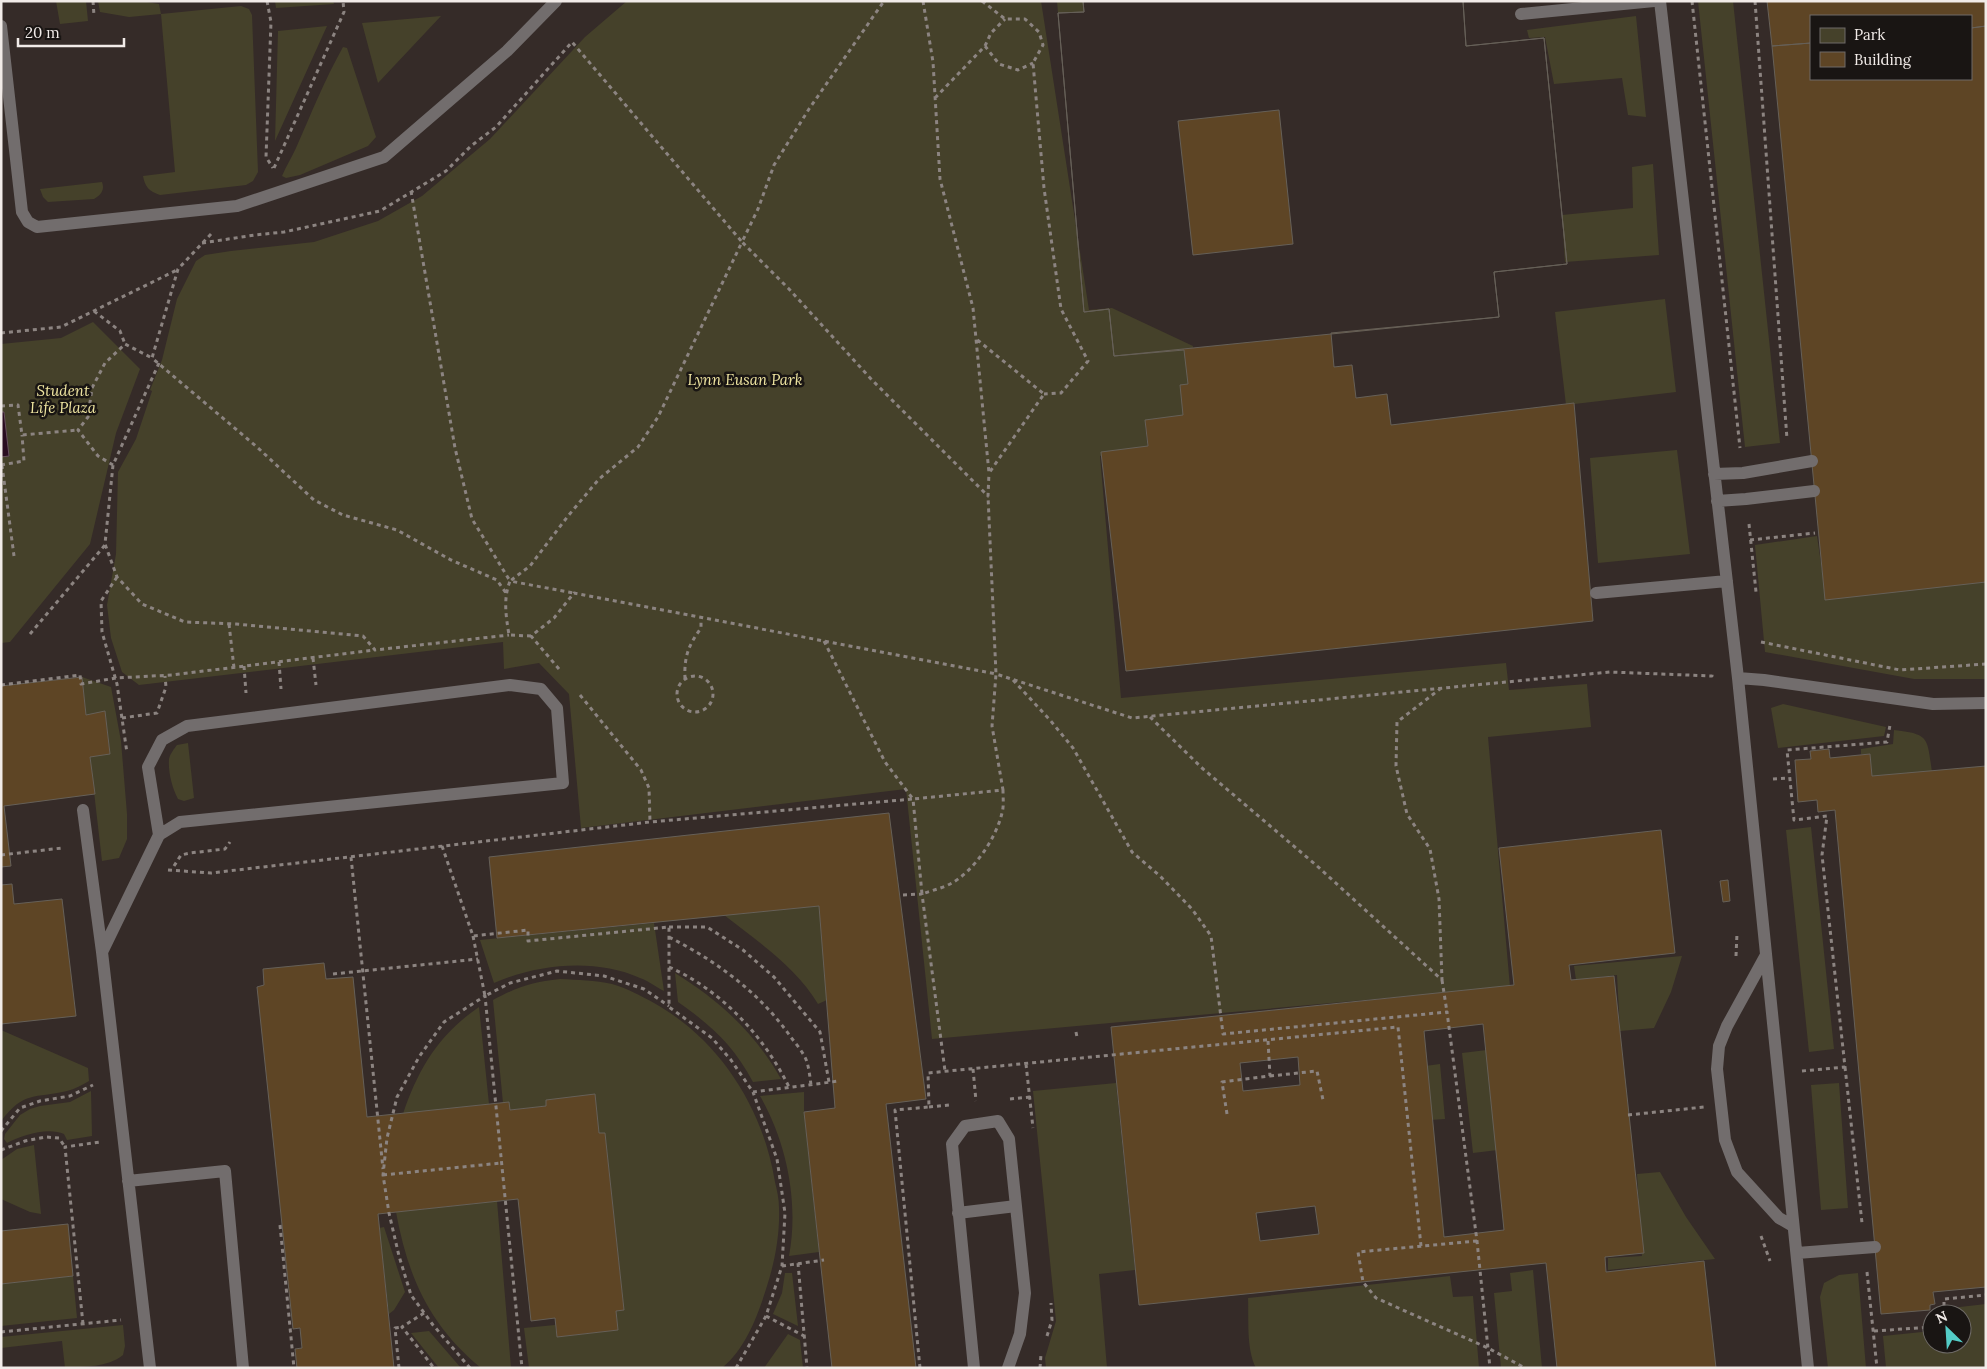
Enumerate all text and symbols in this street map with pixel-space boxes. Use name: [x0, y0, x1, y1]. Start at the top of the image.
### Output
scale bar: [18, 15, 124, 47]
legend: [1810, 15, 1972, 80]
text: 20 m: [25, 23, 60, 42]
text: Park: [1854, 25, 1885, 44]
text: Building: [1854, 50, 1912, 69]
park label: Lynn Eusan Park: [687, 370, 803, 389]
park label: Student Life Plaza: [30, 381, 97, 417]
north arrow: [1922, 1304, 1972, 1354]
text: N: [1933, 1307, 1950, 1328]

